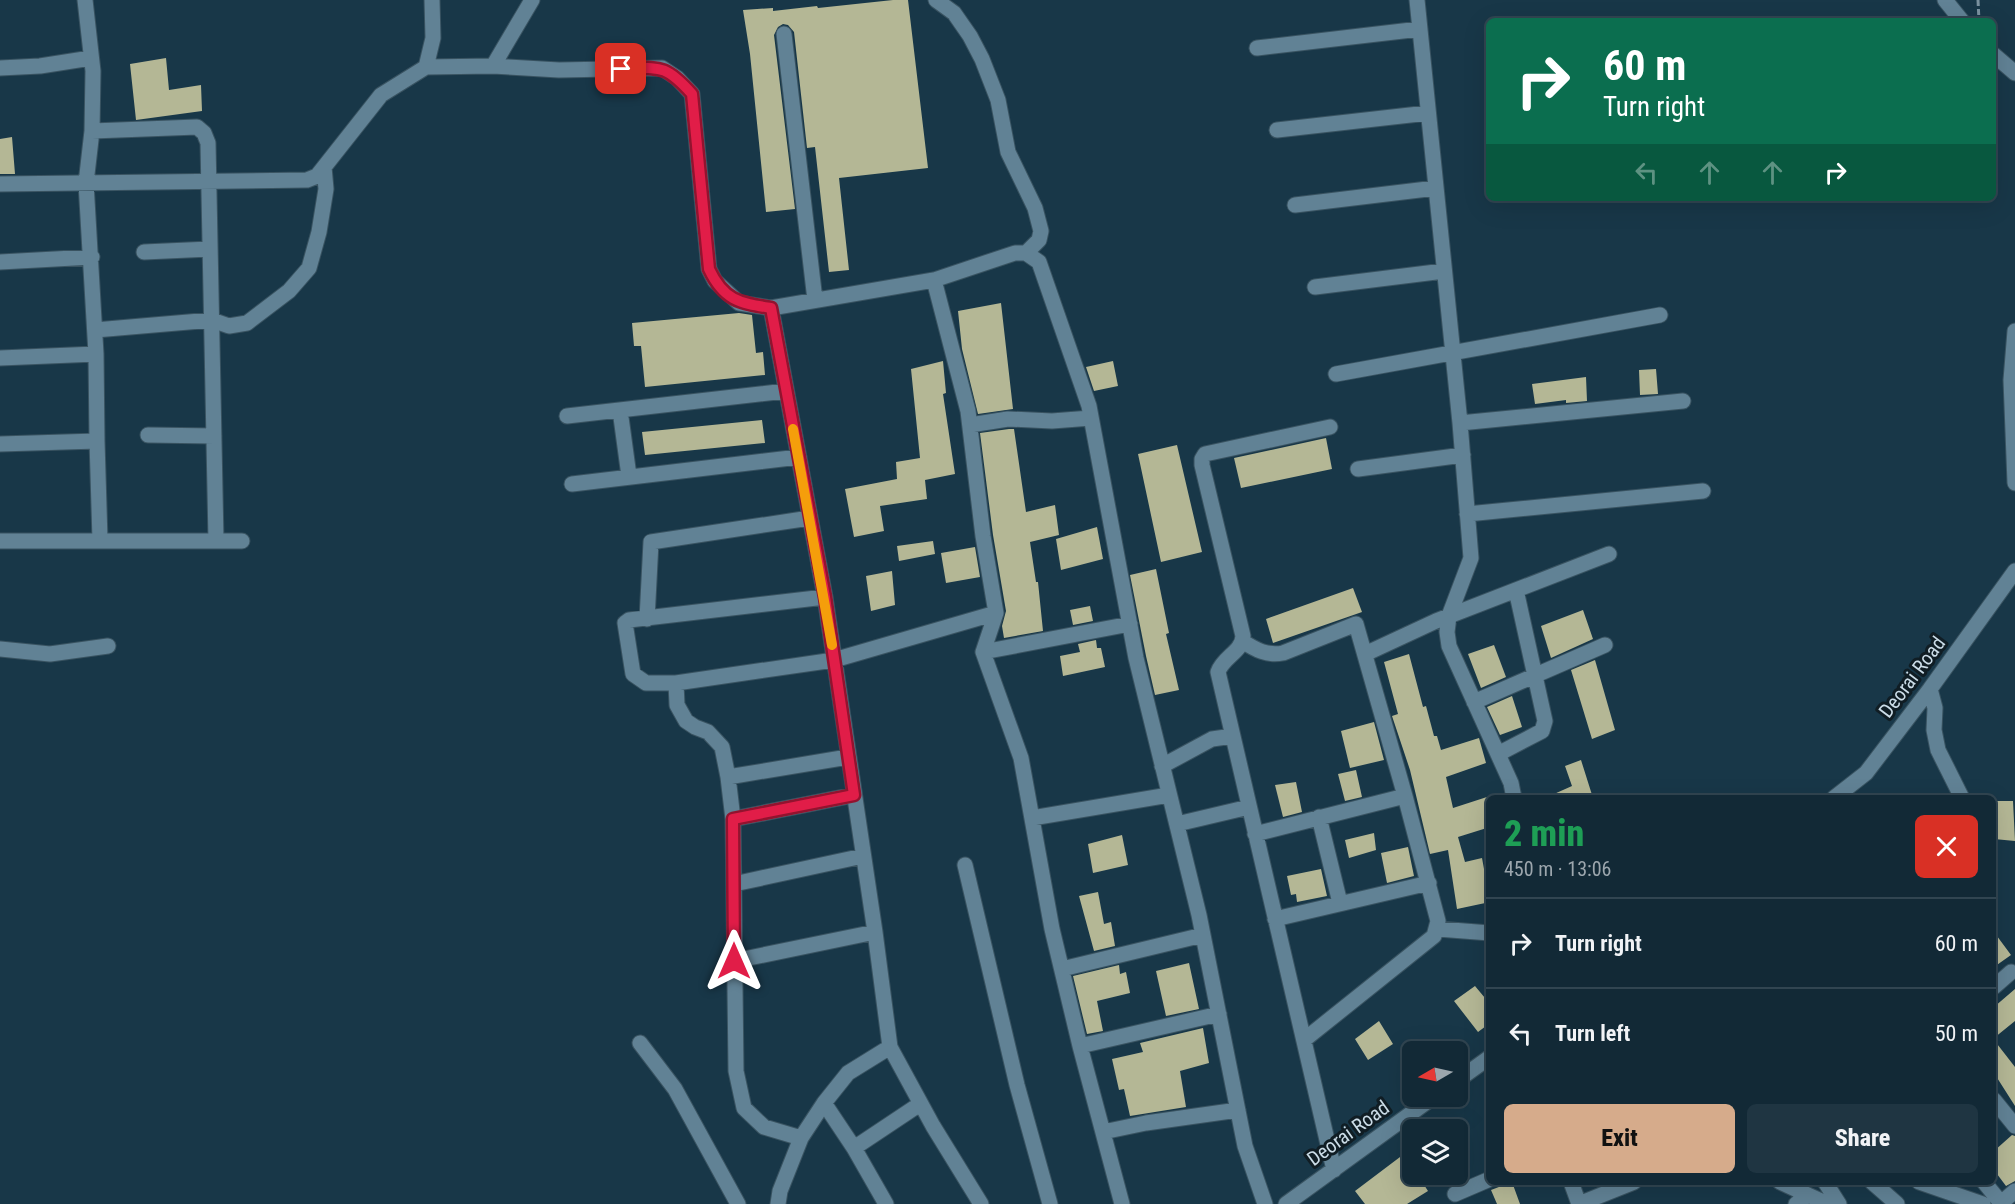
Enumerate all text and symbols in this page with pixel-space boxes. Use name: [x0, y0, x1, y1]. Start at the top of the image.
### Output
text: 60 m: [1603, 41, 1686, 90]
icon: right: [1504, 42, 1582, 120]
pin: [595, 43, 646, 94]
icon: arrive: [604, 52, 637, 85]
text: Turn right: [1603, 91, 1705, 123]
icon: left: [1630, 156, 1663, 189]
icon: ahead: [1693, 156, 1726, 189]
icon: ahead: [1756, 156, 1789, 189]
icon: right: [1819, 156, 1852, 189]
street label: Deorai Road: [1874, 632, 1950, 722]
text: 2 min: [1504, 813, 1584, 855]
button: close: [1915, 815, 1978, 878]
text: 450 m · 13:06: [1504, 857, 1611, 881]
icon: right: [1504, 927, 1537, 960]
position arrow: [702, 929, 766, 993]
text: Turn right: [1555, 931, 1642, 956]
text: 60 m: [1935, 931, 1978, 956]
icon: left: [1504, 1017, 1537, 1050]
text: Turn left: [1555, 1021, 1630, 1046]
text: 50 m: [1935, 1021, 1978, 1046]
north arrow: [1402, 1041, 1468, 1107]
map controls: [1402, 1041, 1468, 1185]
street label: Deorai Road: [1302, 1095, 1394, 1171]
button: Exit: [1504, 1104, 1735, 1173]
button: Share: [1747, 1104, 1978, 1173]
button: layers: [1402, 1119, 1468, 1185]

